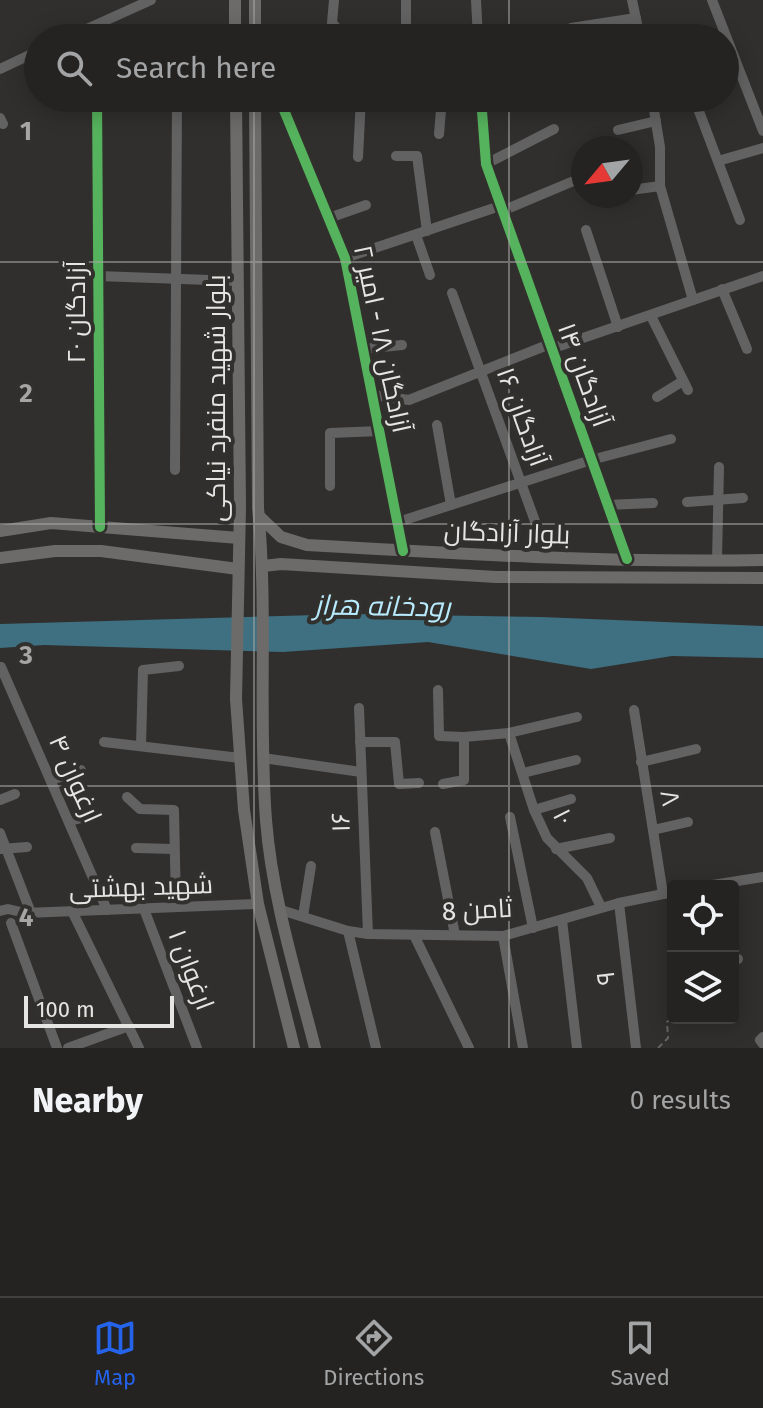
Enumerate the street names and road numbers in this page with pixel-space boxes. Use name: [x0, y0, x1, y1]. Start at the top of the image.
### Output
street label: آزادگان ۱۸ - امیر ۲: [347, 242, 417, 436]
street label: آزادگان ۲۰: [61, 260, 92, 364]
street label: بلوار شهید منفرد نیاکی: [201, 274, 232, 522]
street label: آزادگان ۱۴: [551, 319, 617, 431]
street label: آزادگان ۱۶: [490, 363, 554, 471]
street label: بلوار آزادگان: [443, 515, 571, 551]
street label: ارغوان ۴: [42, 730, 108, 828]
street label: ۸: [653, 787, 687, 809]
street label: ۱۰: [546, 803, 580, 831]
street label: ۱۶: [325, 811, 357, 833]
street label: شهید بهشتی: [68, 869, 214, 905]
street label: ثامن 8: [441, 893, 513, 927]
street label: ارغوان ۱: [162, 925, 220, 1015]
street label: ۹: [590, 969, 622, 987]

